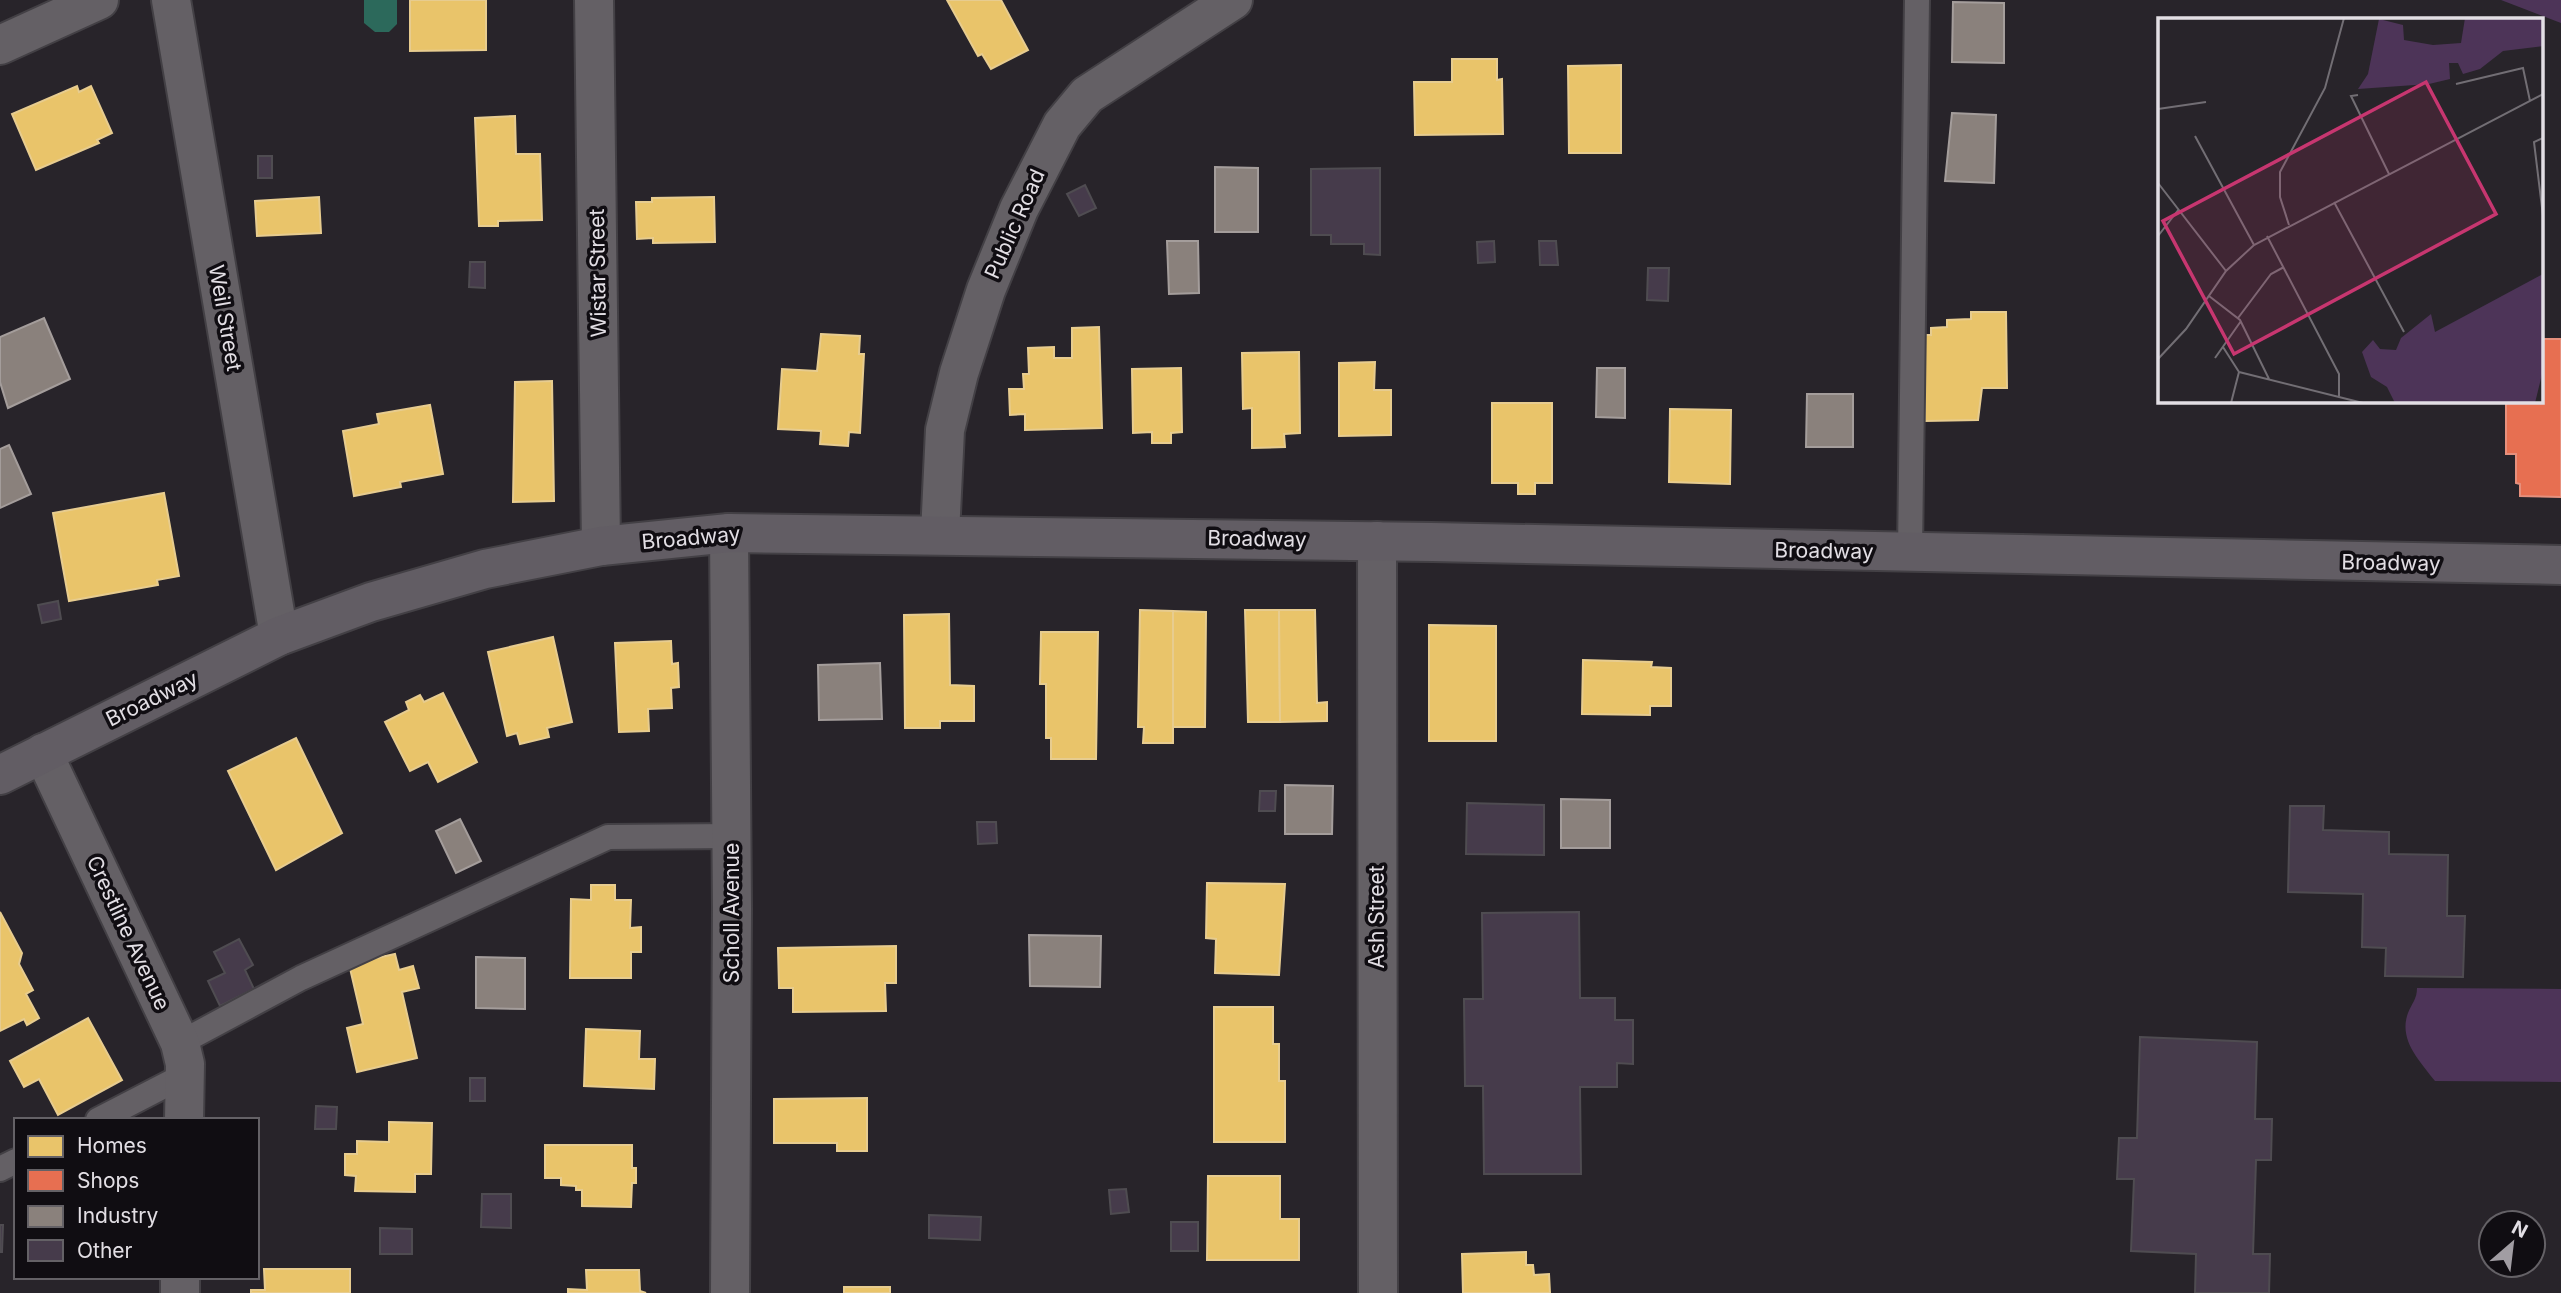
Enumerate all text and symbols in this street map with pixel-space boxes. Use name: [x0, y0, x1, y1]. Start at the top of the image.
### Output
inset map: [2158, 18, 2544, 402]
street label: Public Road: [979, 165, 1050, 283]
street label: Wistar Street: [584, 208, 611, 338]
street label: Weil Street: [204, 263, 247, 373]
street label: Broadway: [640, 521, 742, 554]
street label: Broadway: [1207, 525, 1307, 552]
street label: Broadway: [1774, 537, 1874, 564]
street label: Broadway: [2341, 549, 2441, 576]
street label: Broadway: [102, 665, 202, 732]
street label: Scholl Avenue: [719, 843, 744, 983]
street label: Crestline Avenue: [82, 852, 175, 1014]
street label: Ash Street: [1364, 865, 1389, 969]
legend: [14, 1118, 259, 1279]
text: Homes: [77, 1133, 147, 1158]
text: Shops: [77, 1168, 139, 1193]
text: Industry: [77, 1203, 159, 1228]
north arrow: [2477, 1209, 2547, 1279]
text: N: [2508, 1216, 2532, 1243]
text: Other: [77, 1238, 133, 1263]

